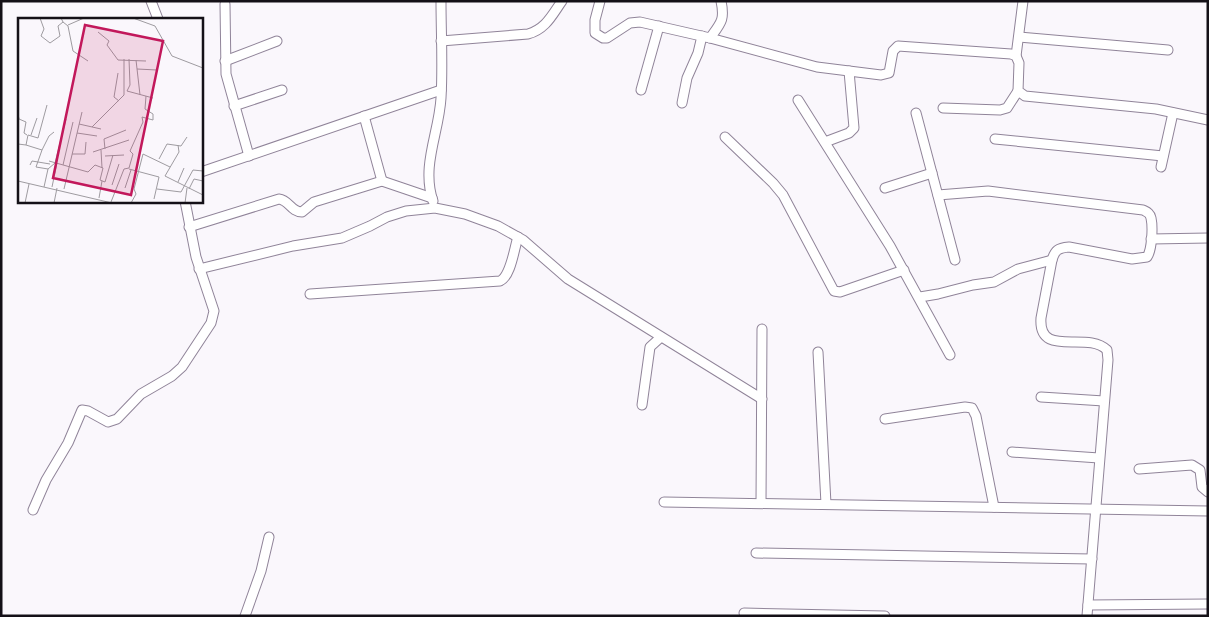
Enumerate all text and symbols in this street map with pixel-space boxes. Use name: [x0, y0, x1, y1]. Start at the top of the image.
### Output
inset map: [18, 18, 202, 202]

